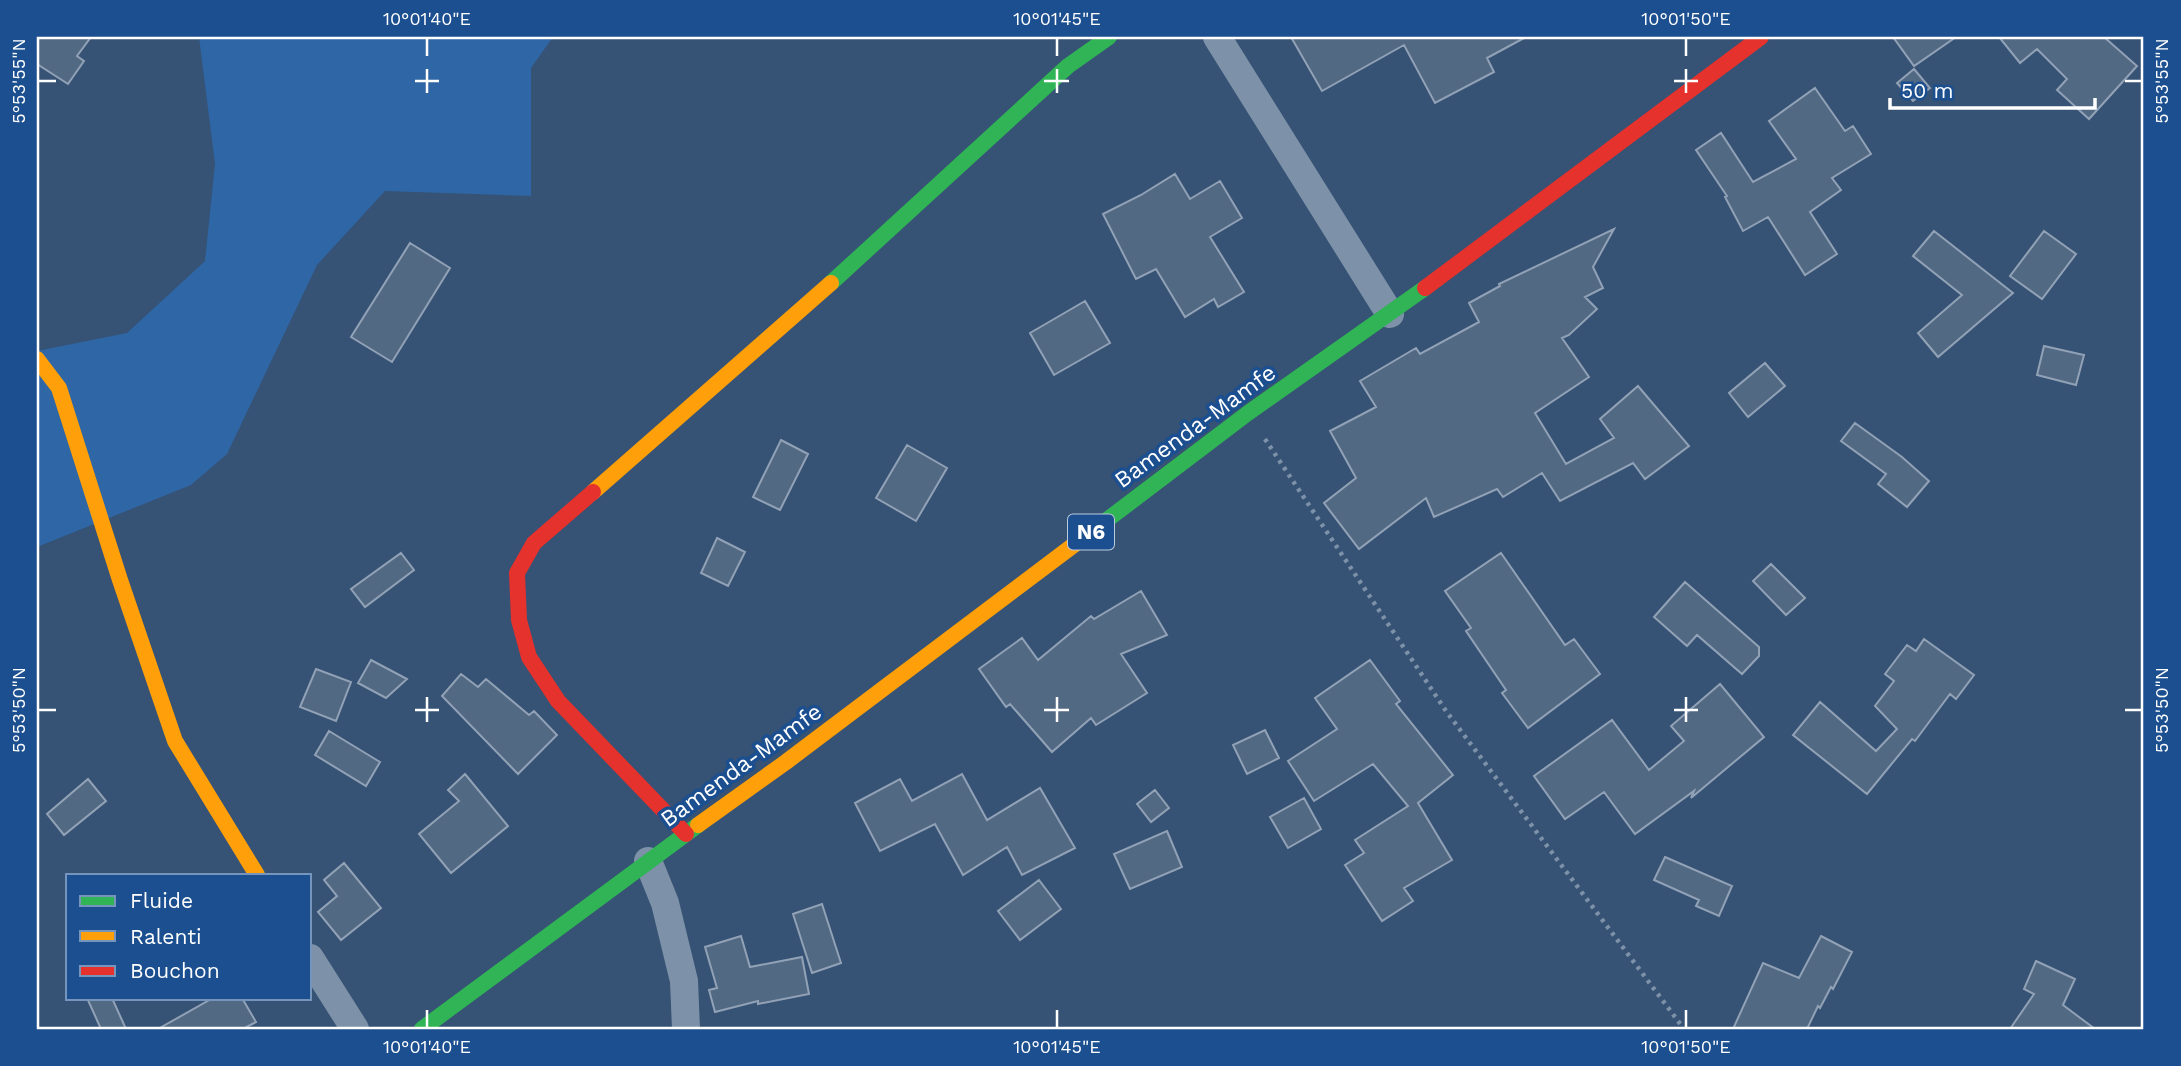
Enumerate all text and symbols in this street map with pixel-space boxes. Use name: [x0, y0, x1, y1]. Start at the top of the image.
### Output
text: 10°01'40"E: [383, 8, 471, 29]
text: 10°01'45"E: [1013, 8, 1101, 29]
text: 10°01'50"E: [1641, 8, 1731, 29]
text: 5°53'55"N: [8, 38, 29, 124]
text: 5°53'55"N: [2151, 38, 2172, 124]
scale bar: [1890, 66, 2095, 110]
text: 50 m: [1901, 78, 1953, 103]
street label: Bamenda-Mamfe: [1109, 359, 1281, 494]
road number: N6: [1068, 514, 1114, 550]
text: 5°53'50"N: [8, 667, 29, 753]
text: 5°53'50"N: [2151, 667, 2172, 753]
street label: Bamenda-Mamfe: [655, 698, 827, 833]
legend: [66, 874, 312, 1000]
text: Fluide: [130, 888, 193, 913]
text: Ralenti: [130, 924, 202, 949]
text: Bouchon: [130, 958, 220, 983]
text: 10°01'40"E: [383, 1036, 471, 1057]
text: 10°01'45"E: [1013, 1036, 1101, 1057]
text: 10°01'50"E: [1641, 1036, 1731, 1057]

